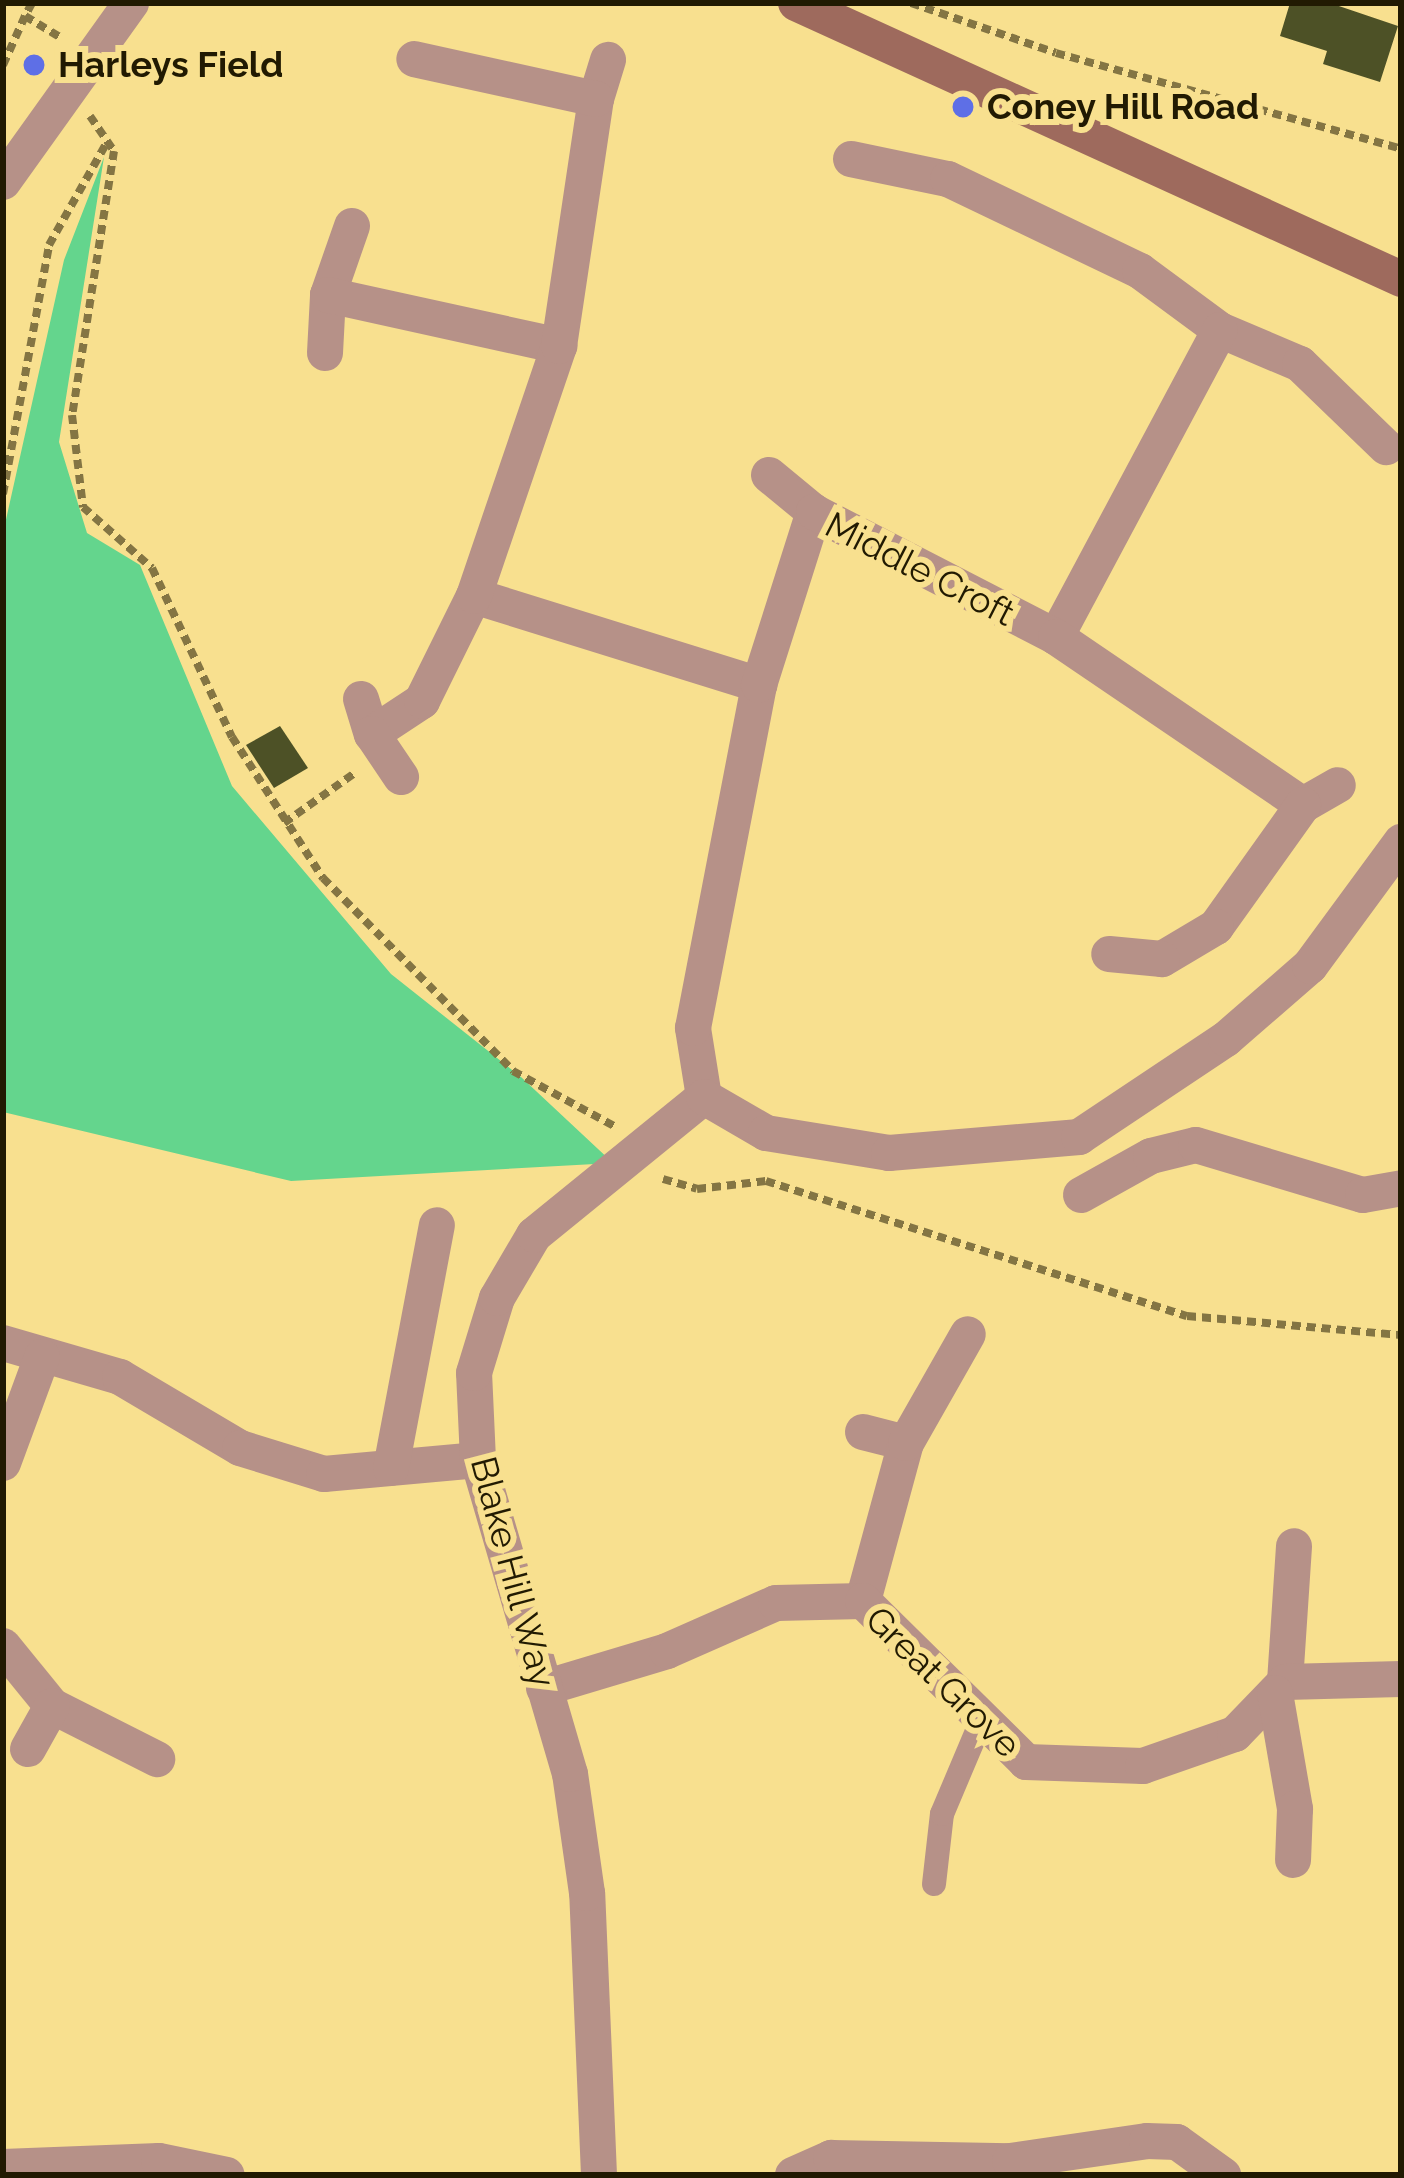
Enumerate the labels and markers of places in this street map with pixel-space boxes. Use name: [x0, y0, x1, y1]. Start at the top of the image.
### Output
place label: Harleys Field: [58, 43, 283, 87]
marker: Harleys Field: [21, 52, 47, 78]
place label: Coney Hill Road: [987, 85, 1261, 129]
marker: Coney Hill Road: [950, 94, 976, 120]

